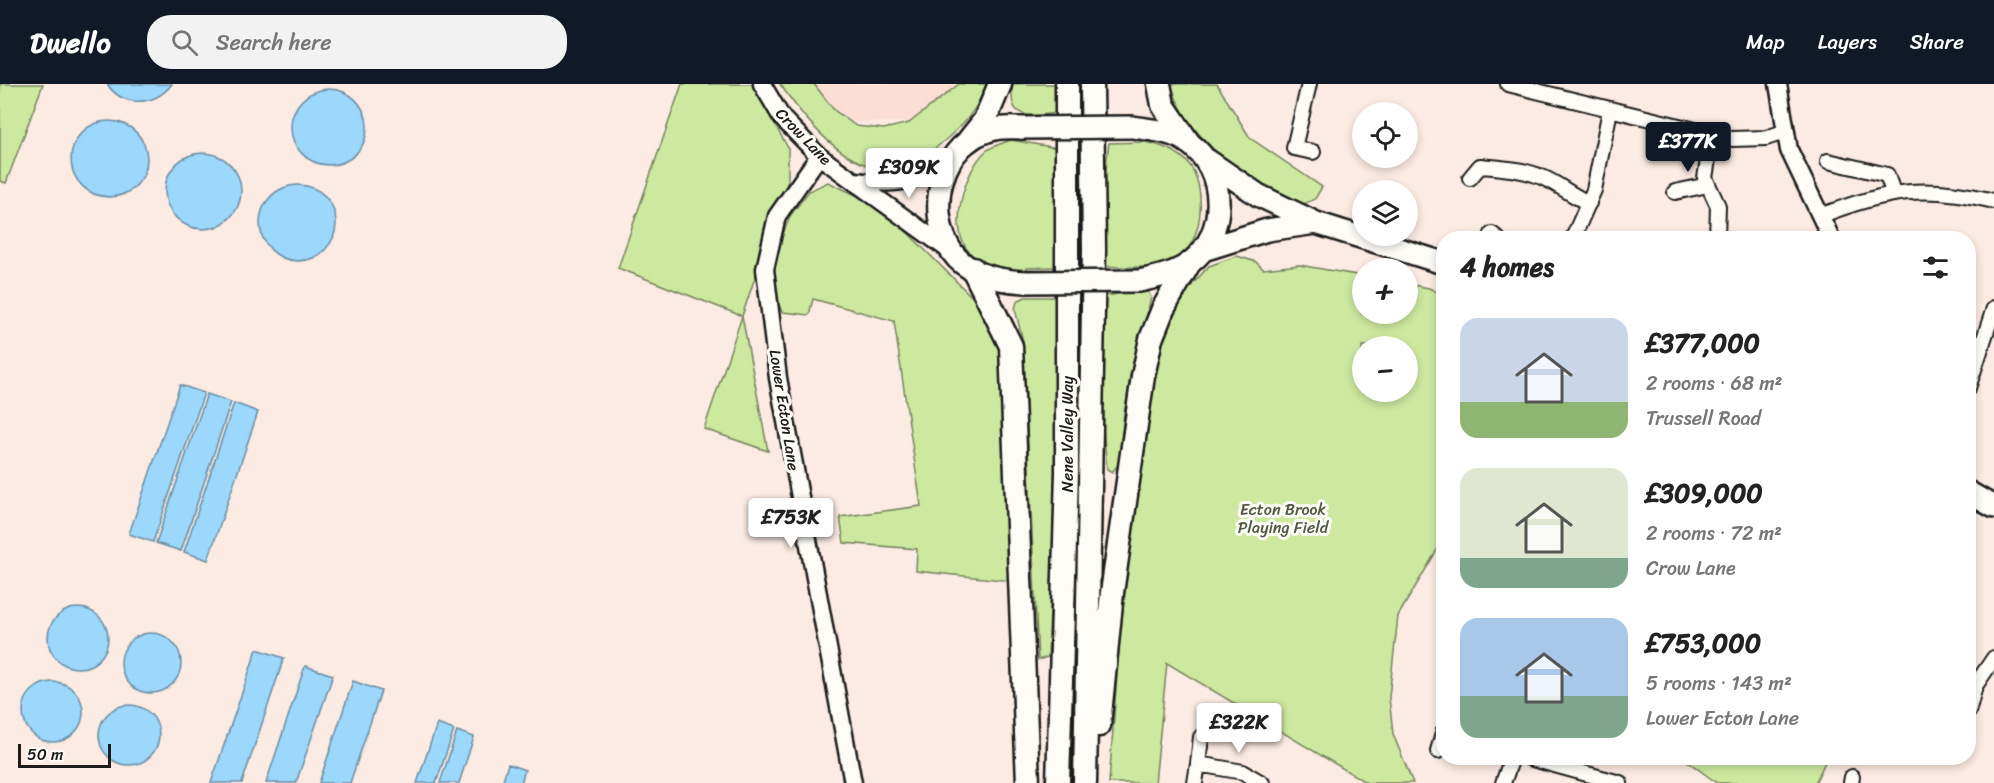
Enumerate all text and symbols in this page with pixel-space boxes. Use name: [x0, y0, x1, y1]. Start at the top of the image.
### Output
search box: [147, 15, 567, 69]
text: Dwello: [30, 18, 111, 67]
text: Search here: [216, 23, 332, 62]
text: Map: [1746, 23, 1785, 61]
text: Layers: [1818, 23, 1877, 61]
text: Share: [1910, 23, 1964, 61]
icon: search: [168, 26, 201, 59]
street label: Crow Lane: [768, 100, 839, 172]
map controls: [1352, 102, 1418, 402]
button: locate: [1352, 102, 1418, 168]
pin: £377K: [1646, 122, 1730, 173]
text: £377K: [1660, 124, 1716, 159]
pin: £309K: [867, 148, 951, 199]
text: £309K: [880, 150, 938, 185]
button: layers: [1352, 180, 1418, 246]
text: 4 homes: [1460, 244, 1554, 290]
icon: filters: [1919, 251, 1952, 284]
button: +: [1352, 258, 1418, 324]
text: £377,000: [1646, 320, 1760, 366]
button: −: [1352, 336, 1418, 402]
icon: home: [1508, 342, 1580, 414]
street label: Lower Ecton Lane: [761, 347, 808, 473]
text: 2 rooms · 68 m²: [1646, 366, 1782, 401]
street label: Nene Valley Way: [1053, 375, 1082, 492]
text: Trussell Road: [1646, 401, 1761, 436]
text: £309,000: [1646, 470, 1763, 516]
icon: home: [1508, 492, 1580, 564]
park label: Ecton Brook Playing Field: [1238, 495, 1330, 542]
pin: £753K: [749, 498, 833, 549]
text: £753K: [762, 500, 820, 535]
text: 2 rooms · 72 m²: [1646, 516, 1782, 551]
text: Crow Lane: [1646, 551, 1736, 586]
text: £753,000: [1646, 620, 1761, 666]
icon: home: [1508, 642, 1580, 714]
text: 5 rooms · 143 m²: [1646, 666, 1792, 701]
text: Lower Ecton Lane: [1646, 701, 1799, 736]
pin: £322K: [1197, 703, 1281, 754]
text: £322K: [1211, 705, 1267, 740]
text: 50 m: [27, 740, 63, 769]
scale bar: [18, 741, 111, 768]

